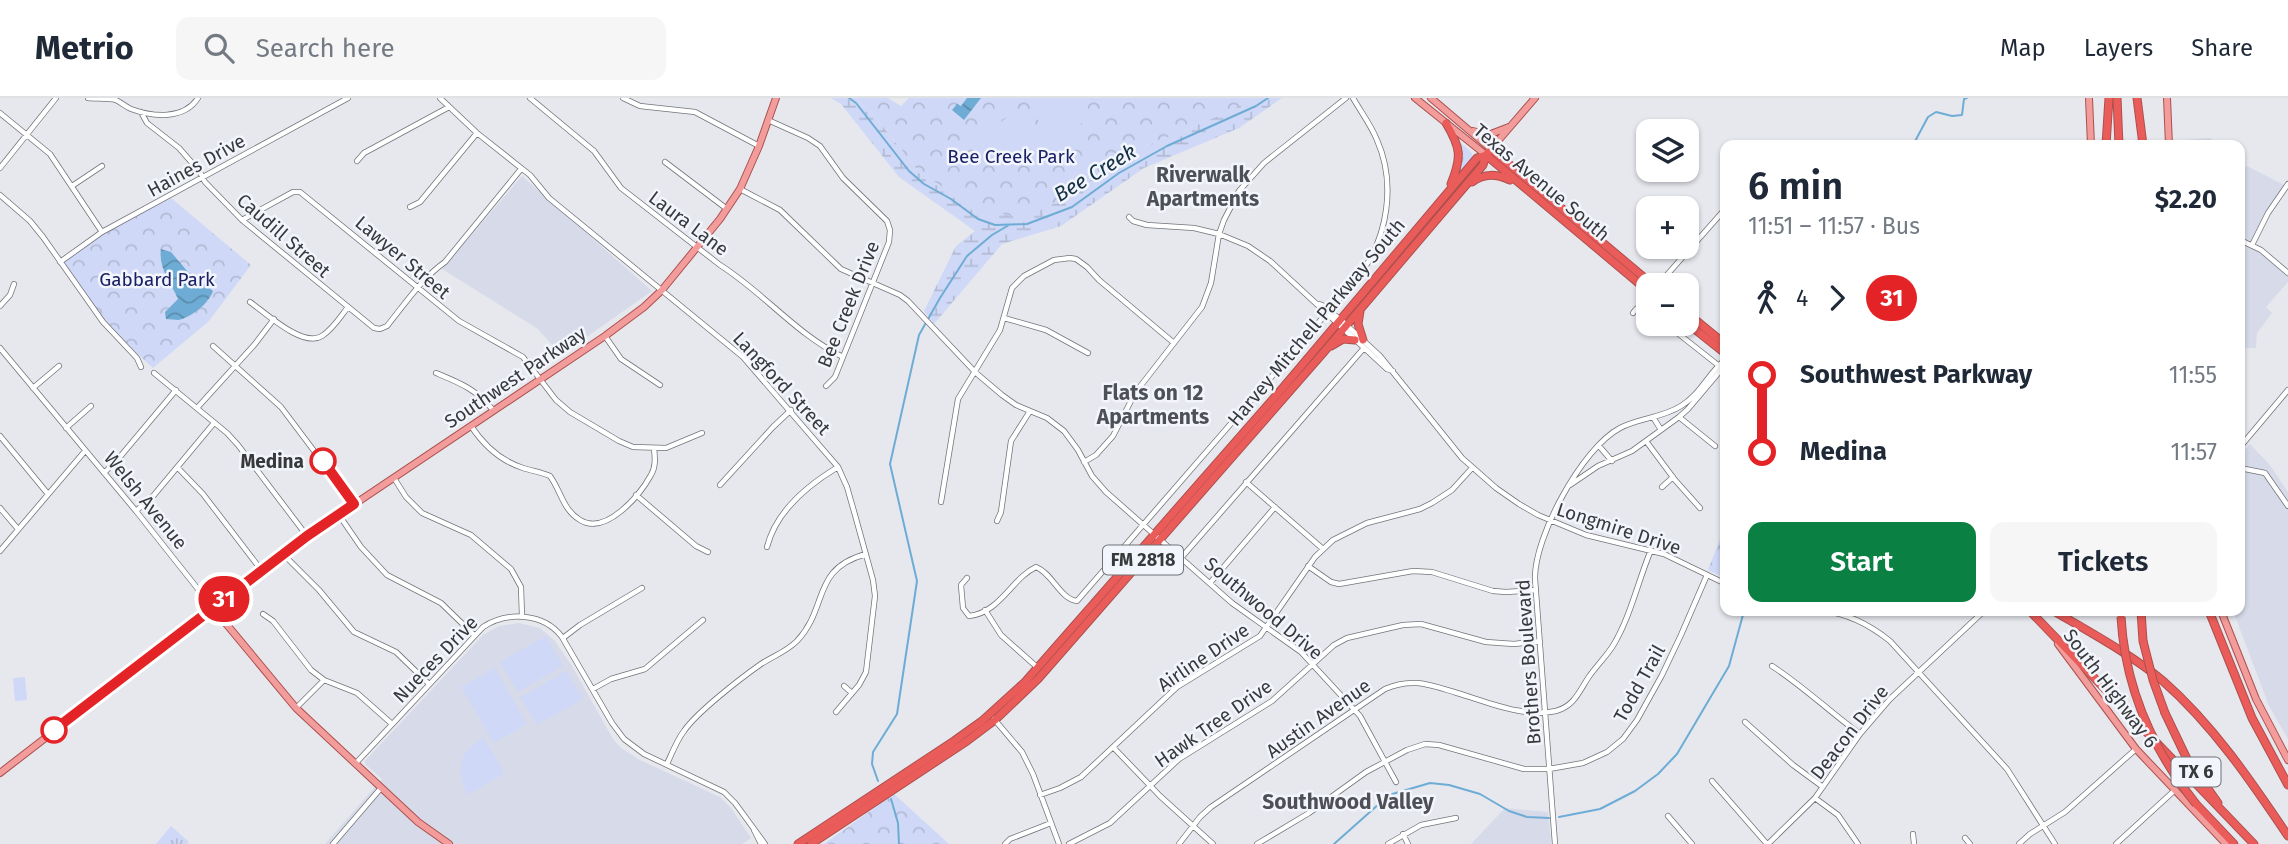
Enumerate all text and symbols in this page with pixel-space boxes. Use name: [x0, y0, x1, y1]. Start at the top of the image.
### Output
search box: [176, 17, 666, 80]
text: Metrio: [35, 28, 134, 68]
icon: search: [200, 29, 238, 67]
text: Search here: [256, 33, 395, 64]
text: Map: [2000, 34, 2046, 62]
text: Layers: [2084, 34, 2153, 62]
text: Share: [2191, 34, 2253, 62]
street label: Texas Avenue South: [1469, 119, 1614, 246]
map controls: [1636, 119, 1699, 336]
button: layers: [1636, 119, 1699, 182]
street label: Haines Drive: [143, 129, 249, 202]
water label: Bee Creek: [1049, 138, 1141, 208]
park label: Bee Creek Park: [947, 145, 1075, 168]
district label: Riverwalk Apartments: [1146, 162, 1259, 212]
text: 6 min: [1748, 163, 1843, 209]
text: $2.20: [2155, 184, 2217, 215]
street label: Laura Lane: [644, 186, 733, 261]
street label: Caudill Street: [232, 189, 335, 282]
button: +: [1636, 196, 1699, 259]
street label: Lawyer Street: [351, 211, 455, 304]
text: 11:51 – 11:57 · Bus: [1748, 212, 1920, 240]
street label: Harvey Mitchell Parkway South: [1223, 214, 1410, 431]
street label: Bee Creek Drive: [813, 238, 884, 371]
park label: Gabbard Park: [99, 268, 215, 291]
button: −: [1636, 273, 1699, 336]
icon: walk: [1748, 279, 1786, 317]
icon: forward: [1818, 279, 1856, 317]
text: 4: [1796, 284, 1808, 312]
text: 31: [1880, 284, 1903, 312]
street label: Southwest Parkway: [440, 321, 591, 433]
street label: Langford Street: [728, 327, 835, 440]
text: Southwest Parkway: [1800, 359, 2032, 390]
text: 11:55: [2169, 361, 2217, 389]
district label: Flats on 12 Apartments: [1096, 380, 1209, 430]
text: Medina: [1800, 436, 1887, 467]
text: 11:57: [2171, 438, 2217, 466]
street label: Welsh Avenue: [99, 447, 192, 554]
marker: Medina: [310, 448, 336, 474]
place label: Medina: [240, 450, 304, 473]
street label: Longmire Drive: [1554, 498, 1684, 559]
button: Start: [1748, 522, 1976, 602]
button: Tickets: [1990, 522, 2217, 602]
road number: FM 2818: [1103, 546, 1183, 574]
street label: Southwood Drive: [1200, 552, 1327, 665]
line badge: 31: [192, 576, 256, 622]
street label: Brothers Boulevard: [1511, 579, 1546, 745]
text: 31: [212, 585, 236, 613]
street label: Nueces Drive: [388, 611, 483, 708]
street label: Airline Drive: [1153, 618, 1253, 696]
street label: South Highway 6: [2058, 624, 2163, 752]
street label: Todd Trail: [1609, 640, 1670, 726]
street label: Hawk Tree Drive: [1150, 674, 1276, 772]
street label: Austin Avenue: [1262, 674, 1375, 763]
street label: Deacon Drive: [1805, 681, 1893, 784]
unlabelled marker: [41, 717, 67, 743]
road number: TX 6: [2172, 758, 2220, 786]
district label: Southwood Valley: [1262, 789, 1434, 815]

